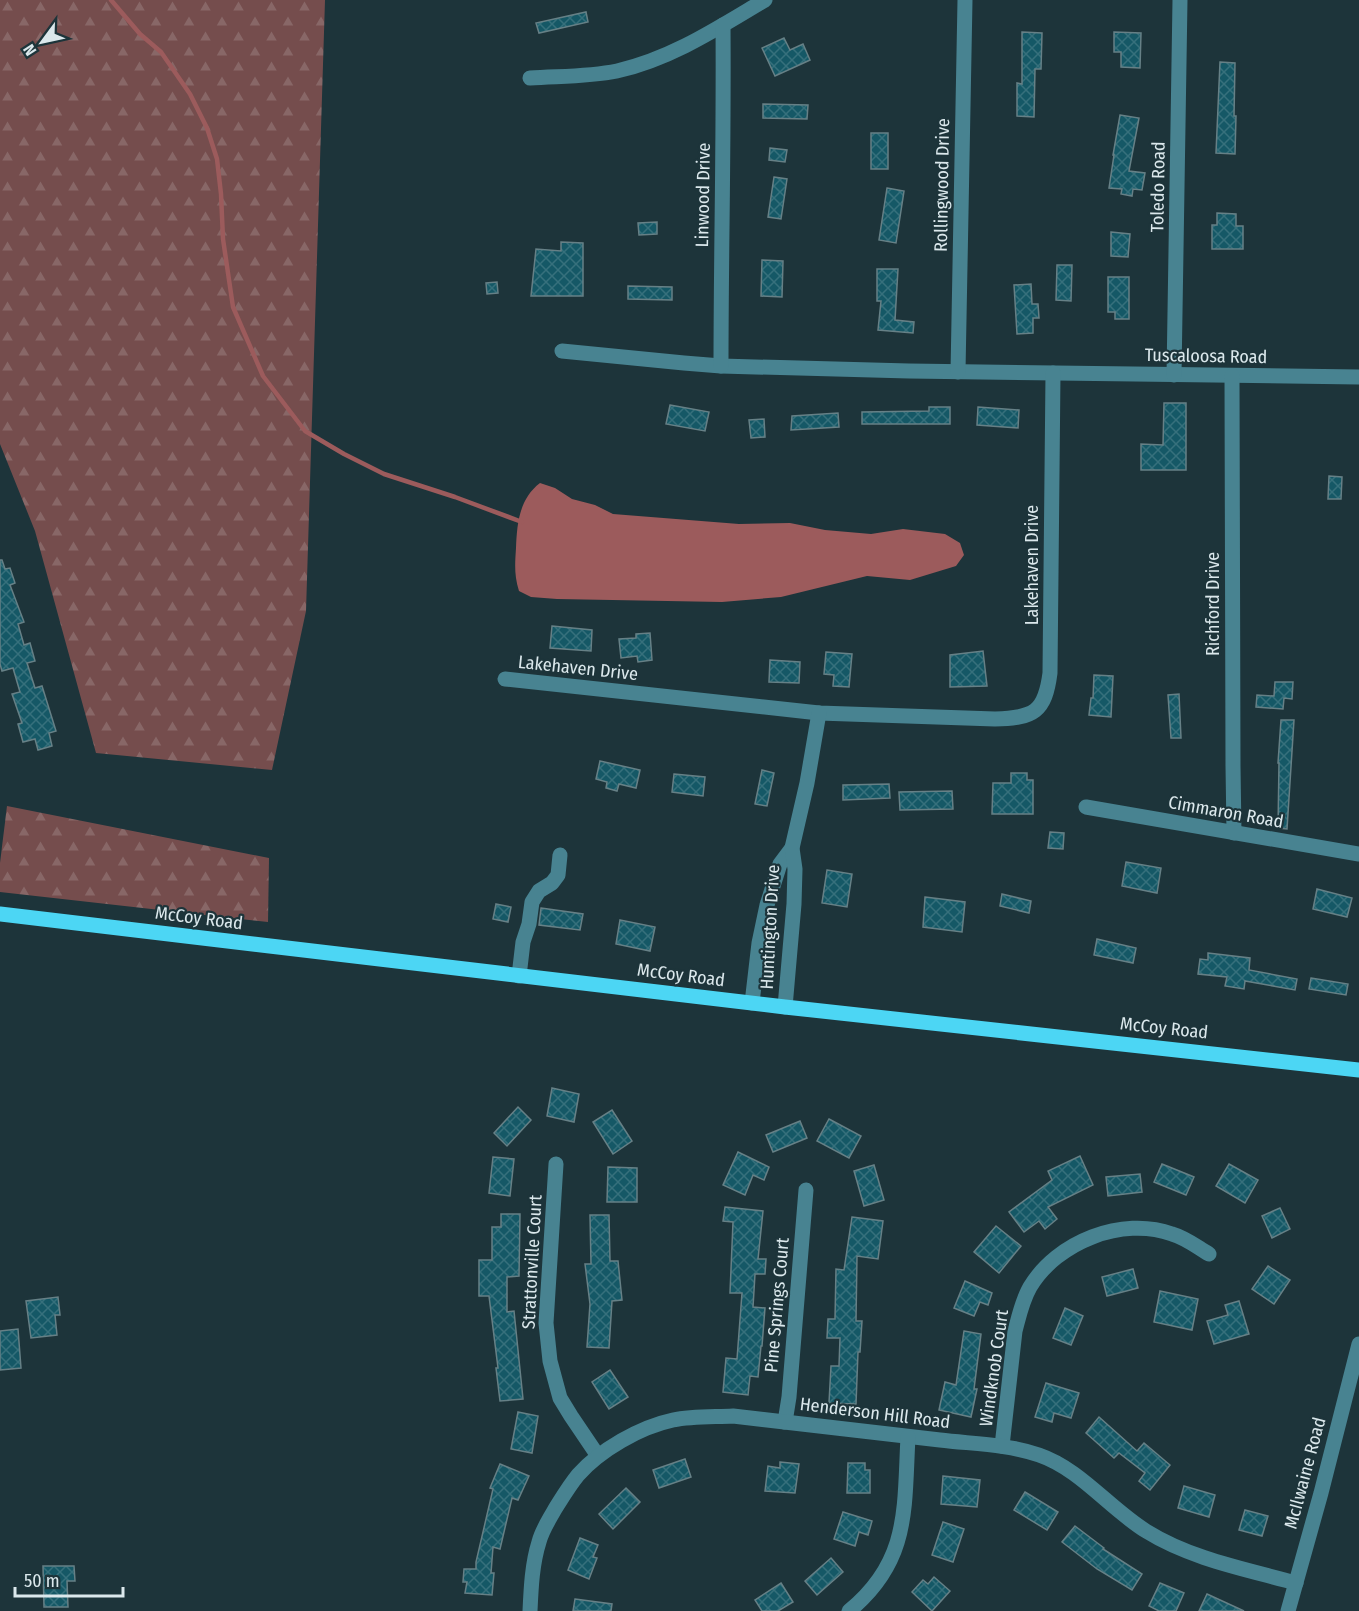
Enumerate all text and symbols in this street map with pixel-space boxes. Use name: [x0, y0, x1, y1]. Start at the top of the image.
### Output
north arrow: [12, 12, 72, 72]
text: N: [19, 41, 40, 59]
street label: Rollingwood Drive: [930, 118, 954, 252]
street label: Toledo Road: [1146, 141, 1170, 233]
street label: Linwood Drive: [691, 142, 715, 248]
street label: Tuscaloosa Road: [1145, 344, 1267, 368]
street label: Lakehaven Drive: [1021, 505, 1043, 625]
street label: Richford Drive: [1202, 552, 1224, 656]
street label: Lakehaven Drive: [517, 651, 639, 685]
street label: Cimmaron Road: [1167, 791, 1285, 833]
street label: Huntington Drive: [756, 864, 784, 990]
street label: McCoy Road: [154, 902, 244, 934]
street label: McCoy Road: [636, 959, 726, 991]
street label: McCoy Road: [1119, 1012, 1209, 1044]
street label: Strattonville Court: [517, 1194, 547, 1330]
street label: Pine Springs Court: [760, 1236, 794, 1373]
street label: Windknob Court: [975, 1308, 1013, 1428]
street label: Henderson Hill Road: [799, 1393, 951, 1433]
street label: McIlwaine Road: [1280, 1415, 1330, 1531]
scale bar: [15, 1560, 123, 1598]
text: 50 m: [24, 1570, 60, 1592]

